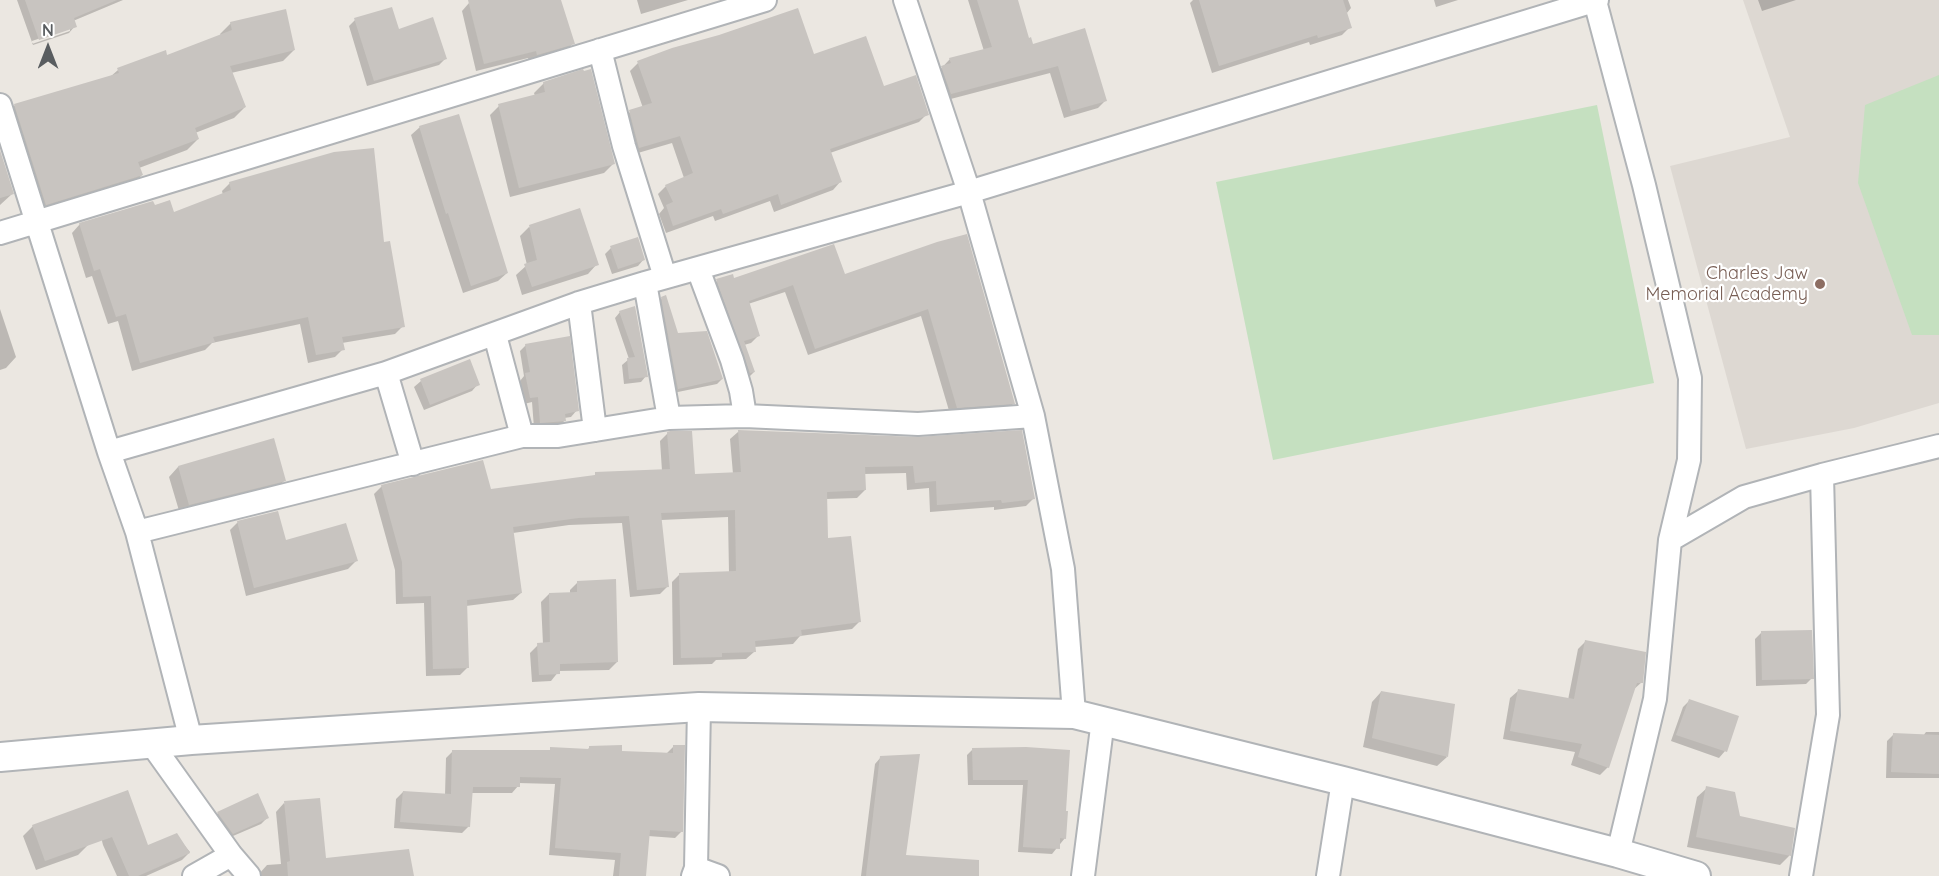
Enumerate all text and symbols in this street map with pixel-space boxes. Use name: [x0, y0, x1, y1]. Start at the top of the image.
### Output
north arrow: [18, 18, 78, 78]
text: N: [42, 20, 54, 40]
place label: Charles Jaw Memorial Academy: [1645, 263, 1808, 306]
marker: Charles Jaw Memorial Academy: [1813, 277, 1827, 291]

